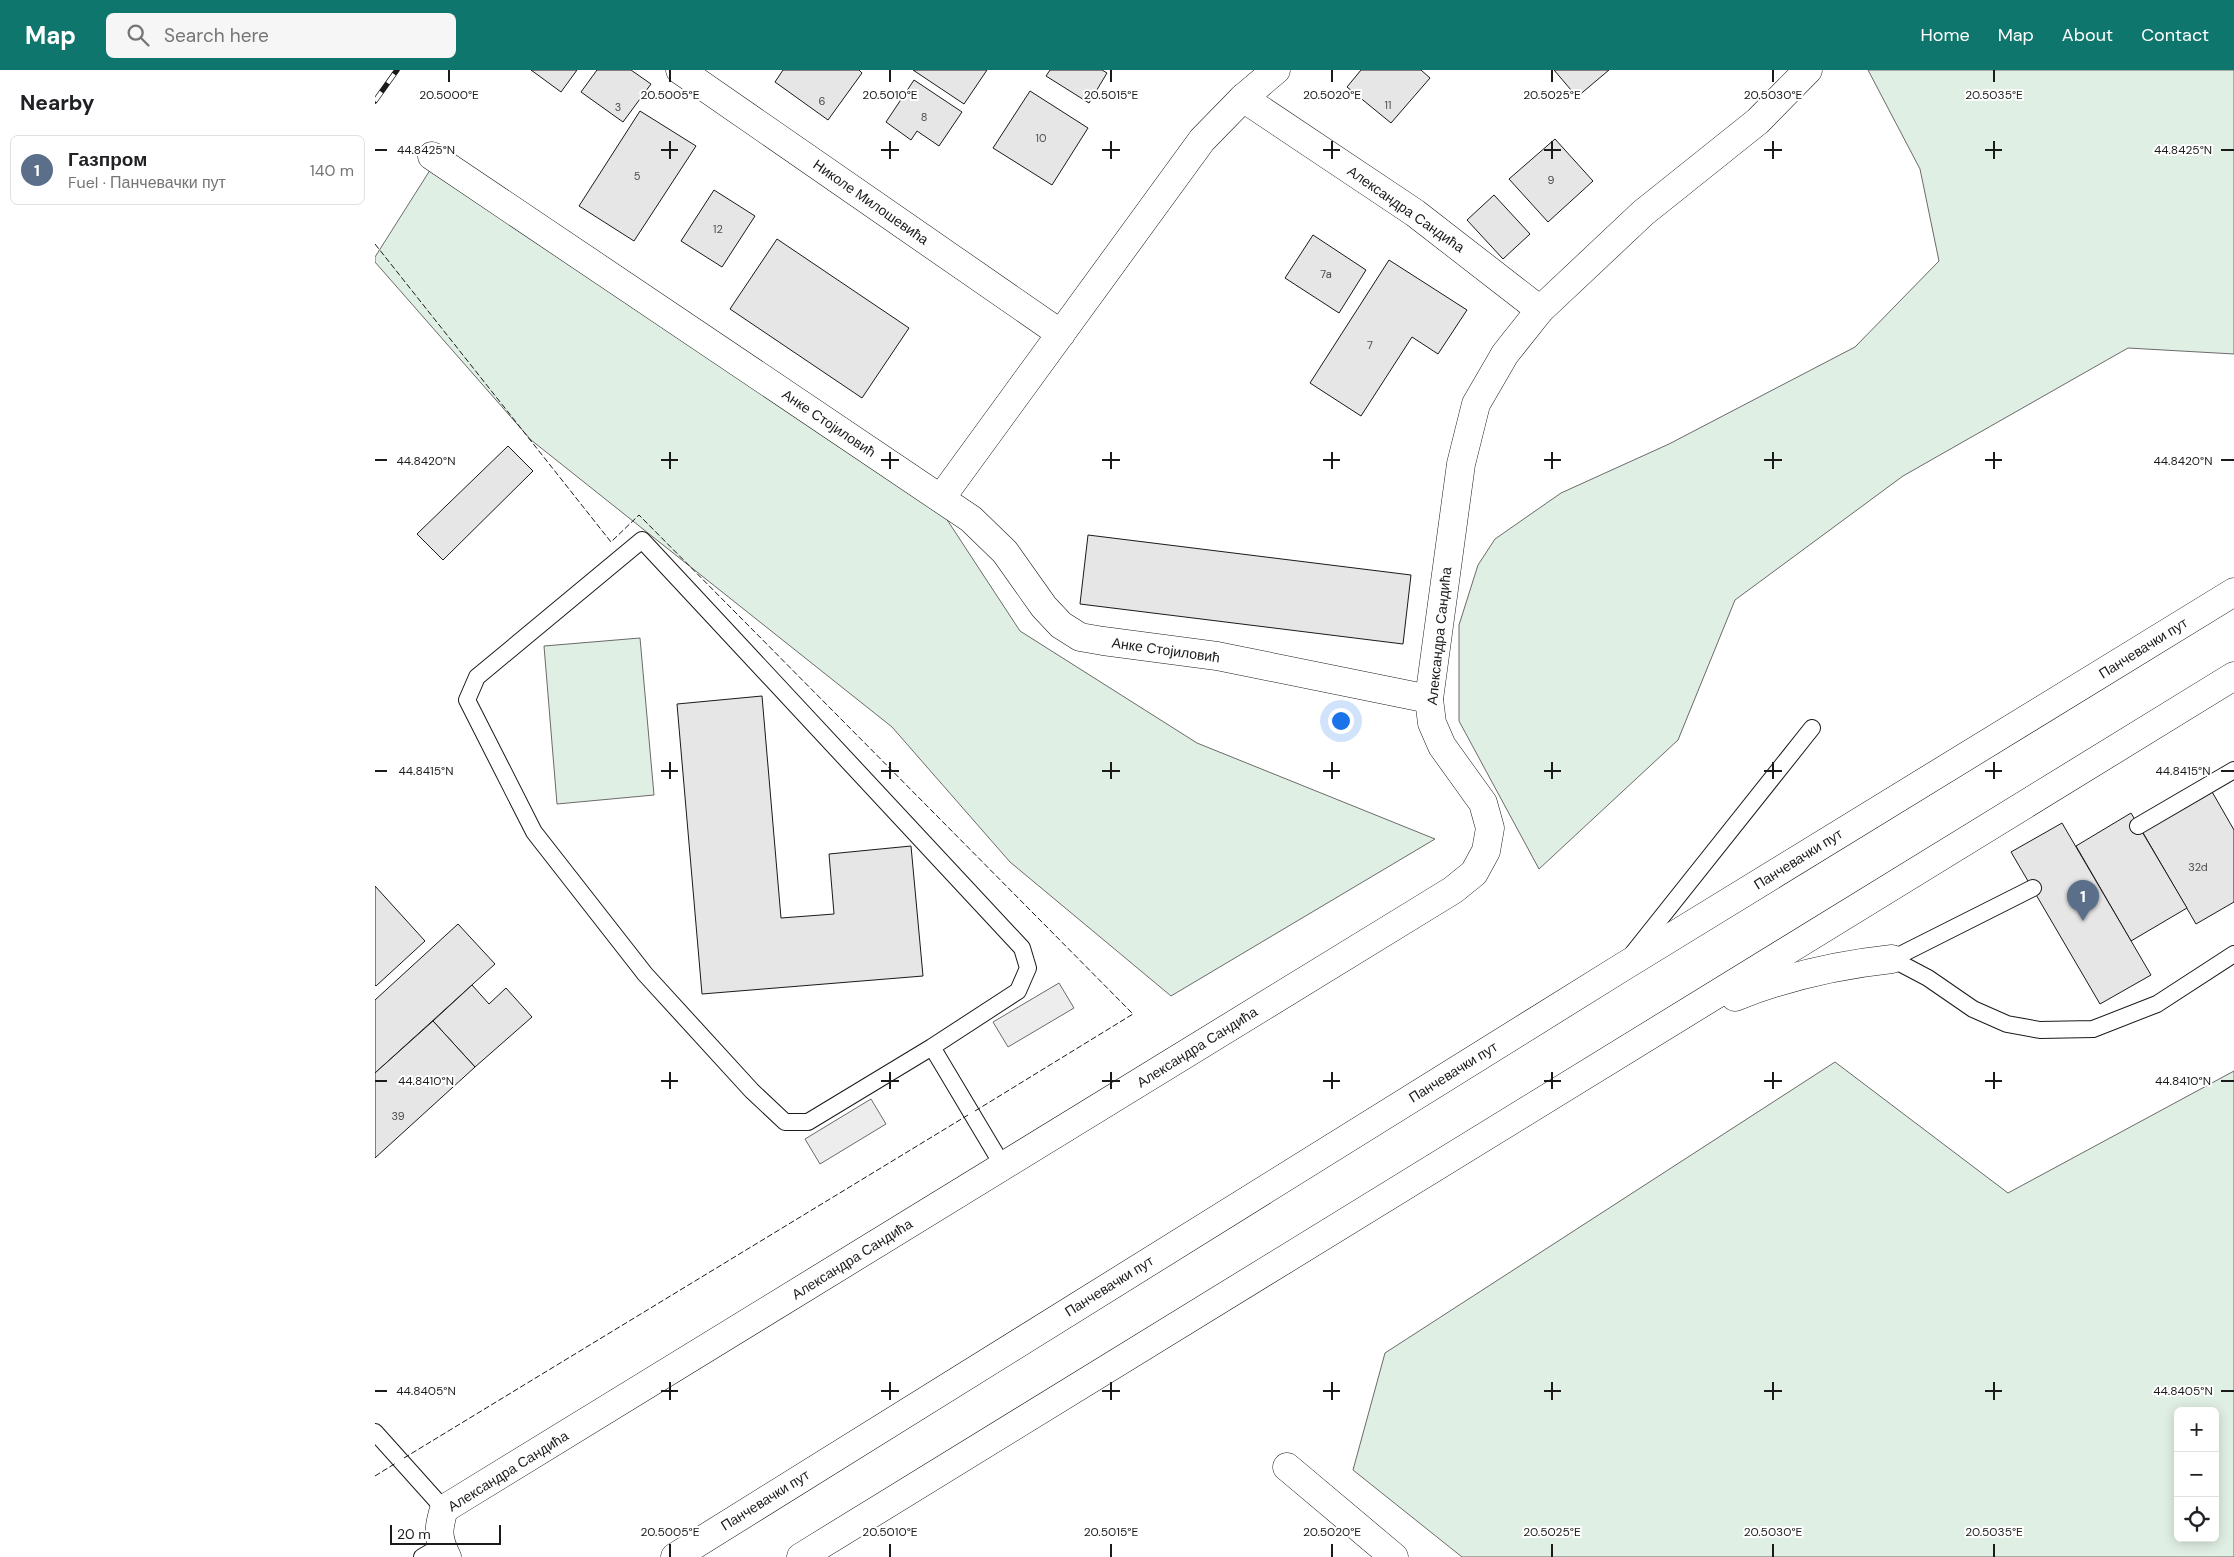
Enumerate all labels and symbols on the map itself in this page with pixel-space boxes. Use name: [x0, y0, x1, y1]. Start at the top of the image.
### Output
text: 20.5000°E: [419, 87, 479, 103]
text: 20.5005°E: [641, 87, 700, 103]
text: 20.5010°E: [862, 87, 918, 103]
text: 20.5015°E: [1084, 87, 1138, 103]
text: 20.5020°E: [1303, 87, 1361, 103]
text: 20.5025°E: [1523, 87, 1581, 103]
text: 20.5030°E: [1744, 87, 1803, 103]
text: 20.5035°E: [1965, 87, 2023, 103]
house number: 6: [819, 94, 826, 108]
house number: 11: [1385, 98, 1391, 112]
house number: 3: [615, 100, 621, 114]
house number: 8: [921, 110, 927, 124]
house number: 10: [1036, 131, 1046, 145]
text: 44.8425°N: [397, 142, 455, 158]
text: 44.8425°N: [2154, 142, 2212, 158]
street label: Николе Милошевића: [810, 155, 932, 249]
street label: Александра Сандића: [1344, 162, 1468, 256]
house number: 5: [634, 169, 641, 183]
house number: 9: [1548, 173, 1555, 187]
house number: 12: [713, 222, 723, 236]
house number: 7a: [1320, 267, 1332, 281]
house number: 7: [1367, 338, 1373, 352]
street label: Анке Стојиловић: [779, 385, 879, 461]
text: 44.8420°N: [397, 453, 455, 469]
text: 44.8420°N: [2154, 453, 2212, 469]
street label: Александра Сандића: [1423, 566, 1455, 706]
street label: Панчевачки пут: [2095, 613, 2191, 682]
street label: Анке Стојиловић: [1111, 633, 1221, 667]
your location: [1328, 708, 1354, 734]
text: 44.8415°N: [399, 763, 454, 779]
text: 44.8415°N: [2156, 763, 2211, 779]
street label: Панчевачки пут: [1750, 824, 1846, 893]
house number: 32d: [2188, 860, 2208, 874]
pin: 1: [2067, 880, 2099, 921]
street label: Александра Сандића: [1133, 1002, 1261, 1091]
street label: Панчевачки пут: [1405, 1037, 1501, 1106]
text: 44.8410°N: [398, 1073, 454, 1089]
text: 44.8410°N: [2155, 1073, 2211, 1089]
house number: 39: [391, 1109, 405, 1123]
street label: Александра Сандића: [788, 1214, 916, 1303]
street label: Панчевачки пут: [1061, 1251, 1157, 1320]
text: 44.8405°N: [396, 1383, 456, 1399]
text: 44.8405°N: [2153, 1383, 2213, 1399]
street label: Александра Сандића: [444, 1426, 572, 1515]
street label: Панчевачки пут: [717, 1465, 813, 1534]
scale bar: [390, 1522, 501, 1545]
text: 20.5005°E: [641, 1524, 700, 1540]
text: 20.5010°E: [862, 1524, 918, 1540]
text: 20.5015°E: [1084, 1524, 1138, 1540]
text: 20.5020°E: [1303, 1524, 1361, 1540]
text: 20.5025°E: [1523, 1524, 1581, 1540]
text: 20.5030°E: [1744, 1524, 1803, 1540]
text: 20.5035°E: [1965, 1524, 2023, 1540]

